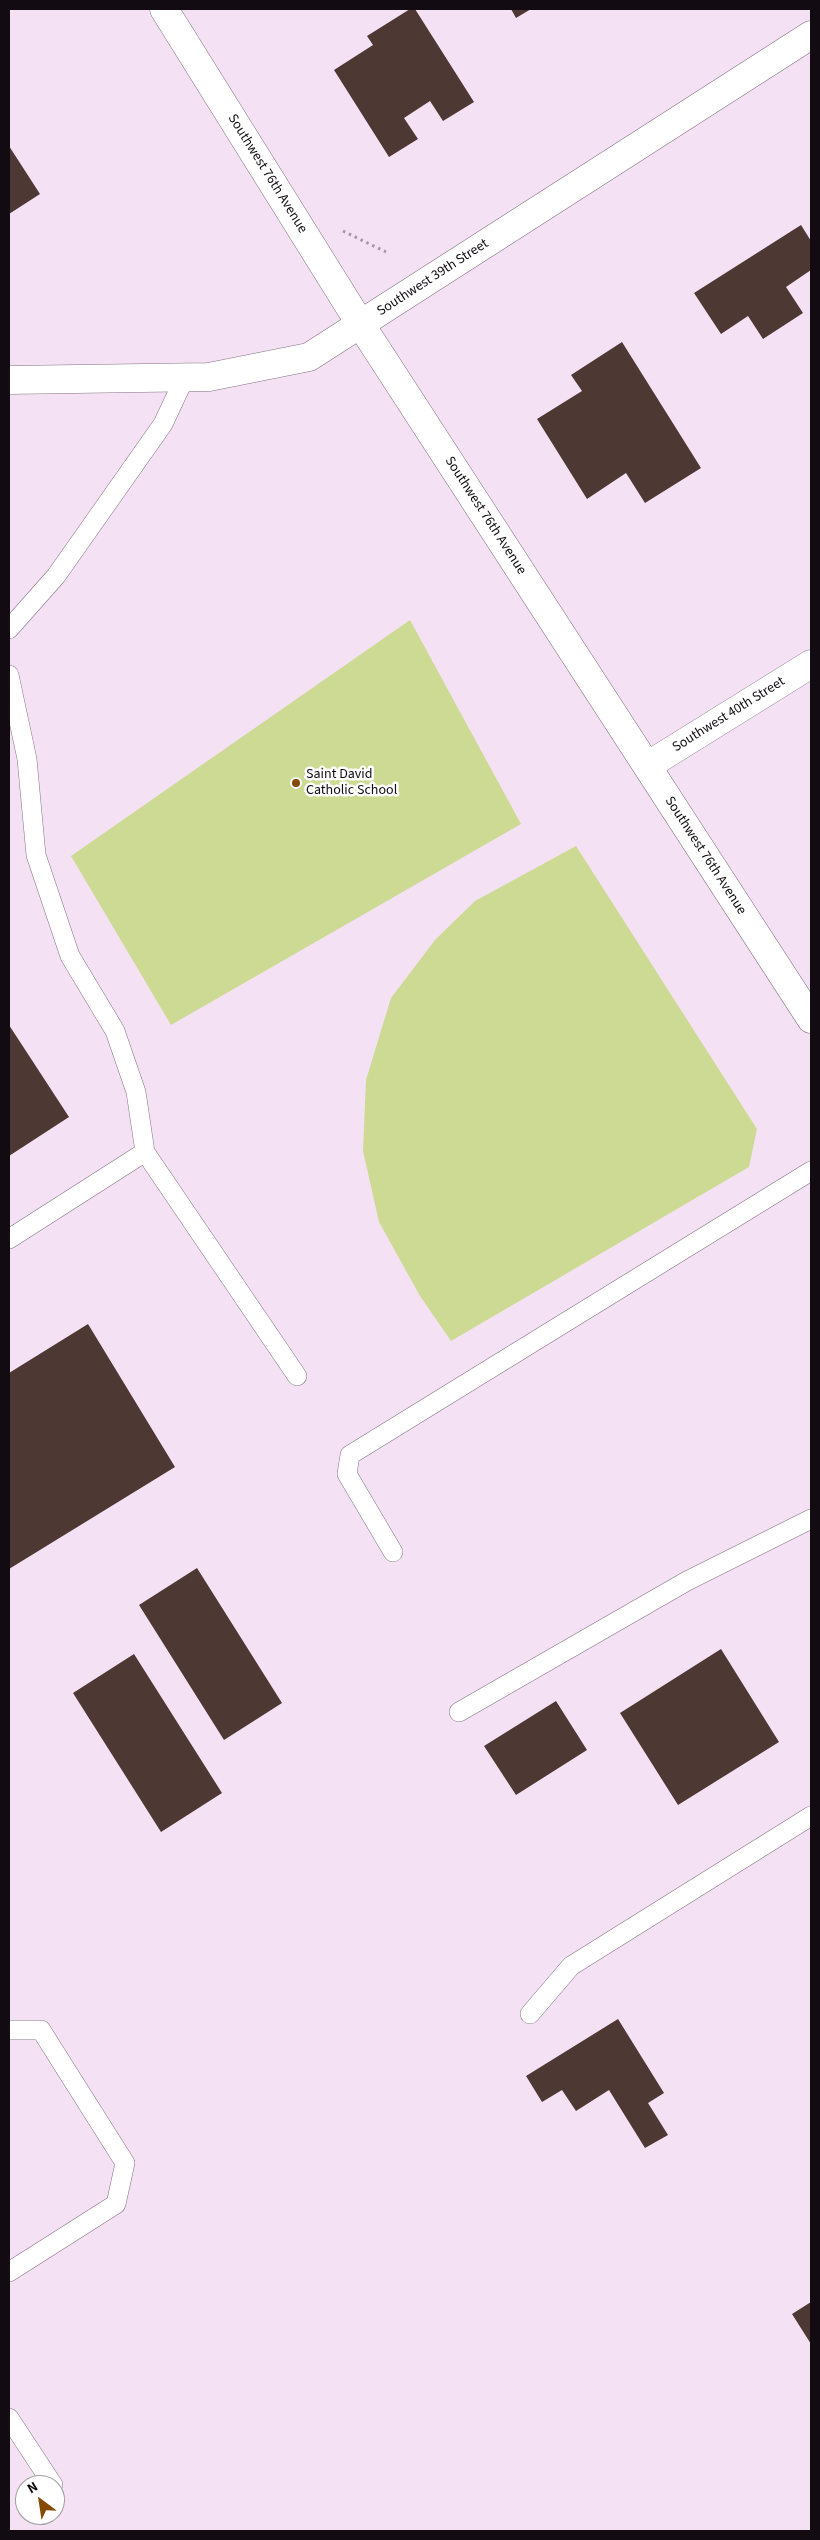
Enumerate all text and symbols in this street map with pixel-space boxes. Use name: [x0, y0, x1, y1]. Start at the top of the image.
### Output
street label: Southwest 76th Avenue: [223, 111, 311, 237]
street label: Southwest 39th Street: [374, 236, 492, 320]
street label: Southwest 76th Avenue: [441, 454, 529, 578]
street label: Southwest 40th Street: [670, 674, 788, 756]
place label: Saint David Catholic School: [306, 767, 397, 800]
marker: Saint David Catholic School: [290, 777, 302, 789]
street label: Southwest 76th Avenue: [661, 794, 749, 918]
north arrow: [15, 2475, 65, 2525]
text: N: [24, 2477, 42, 2499]

